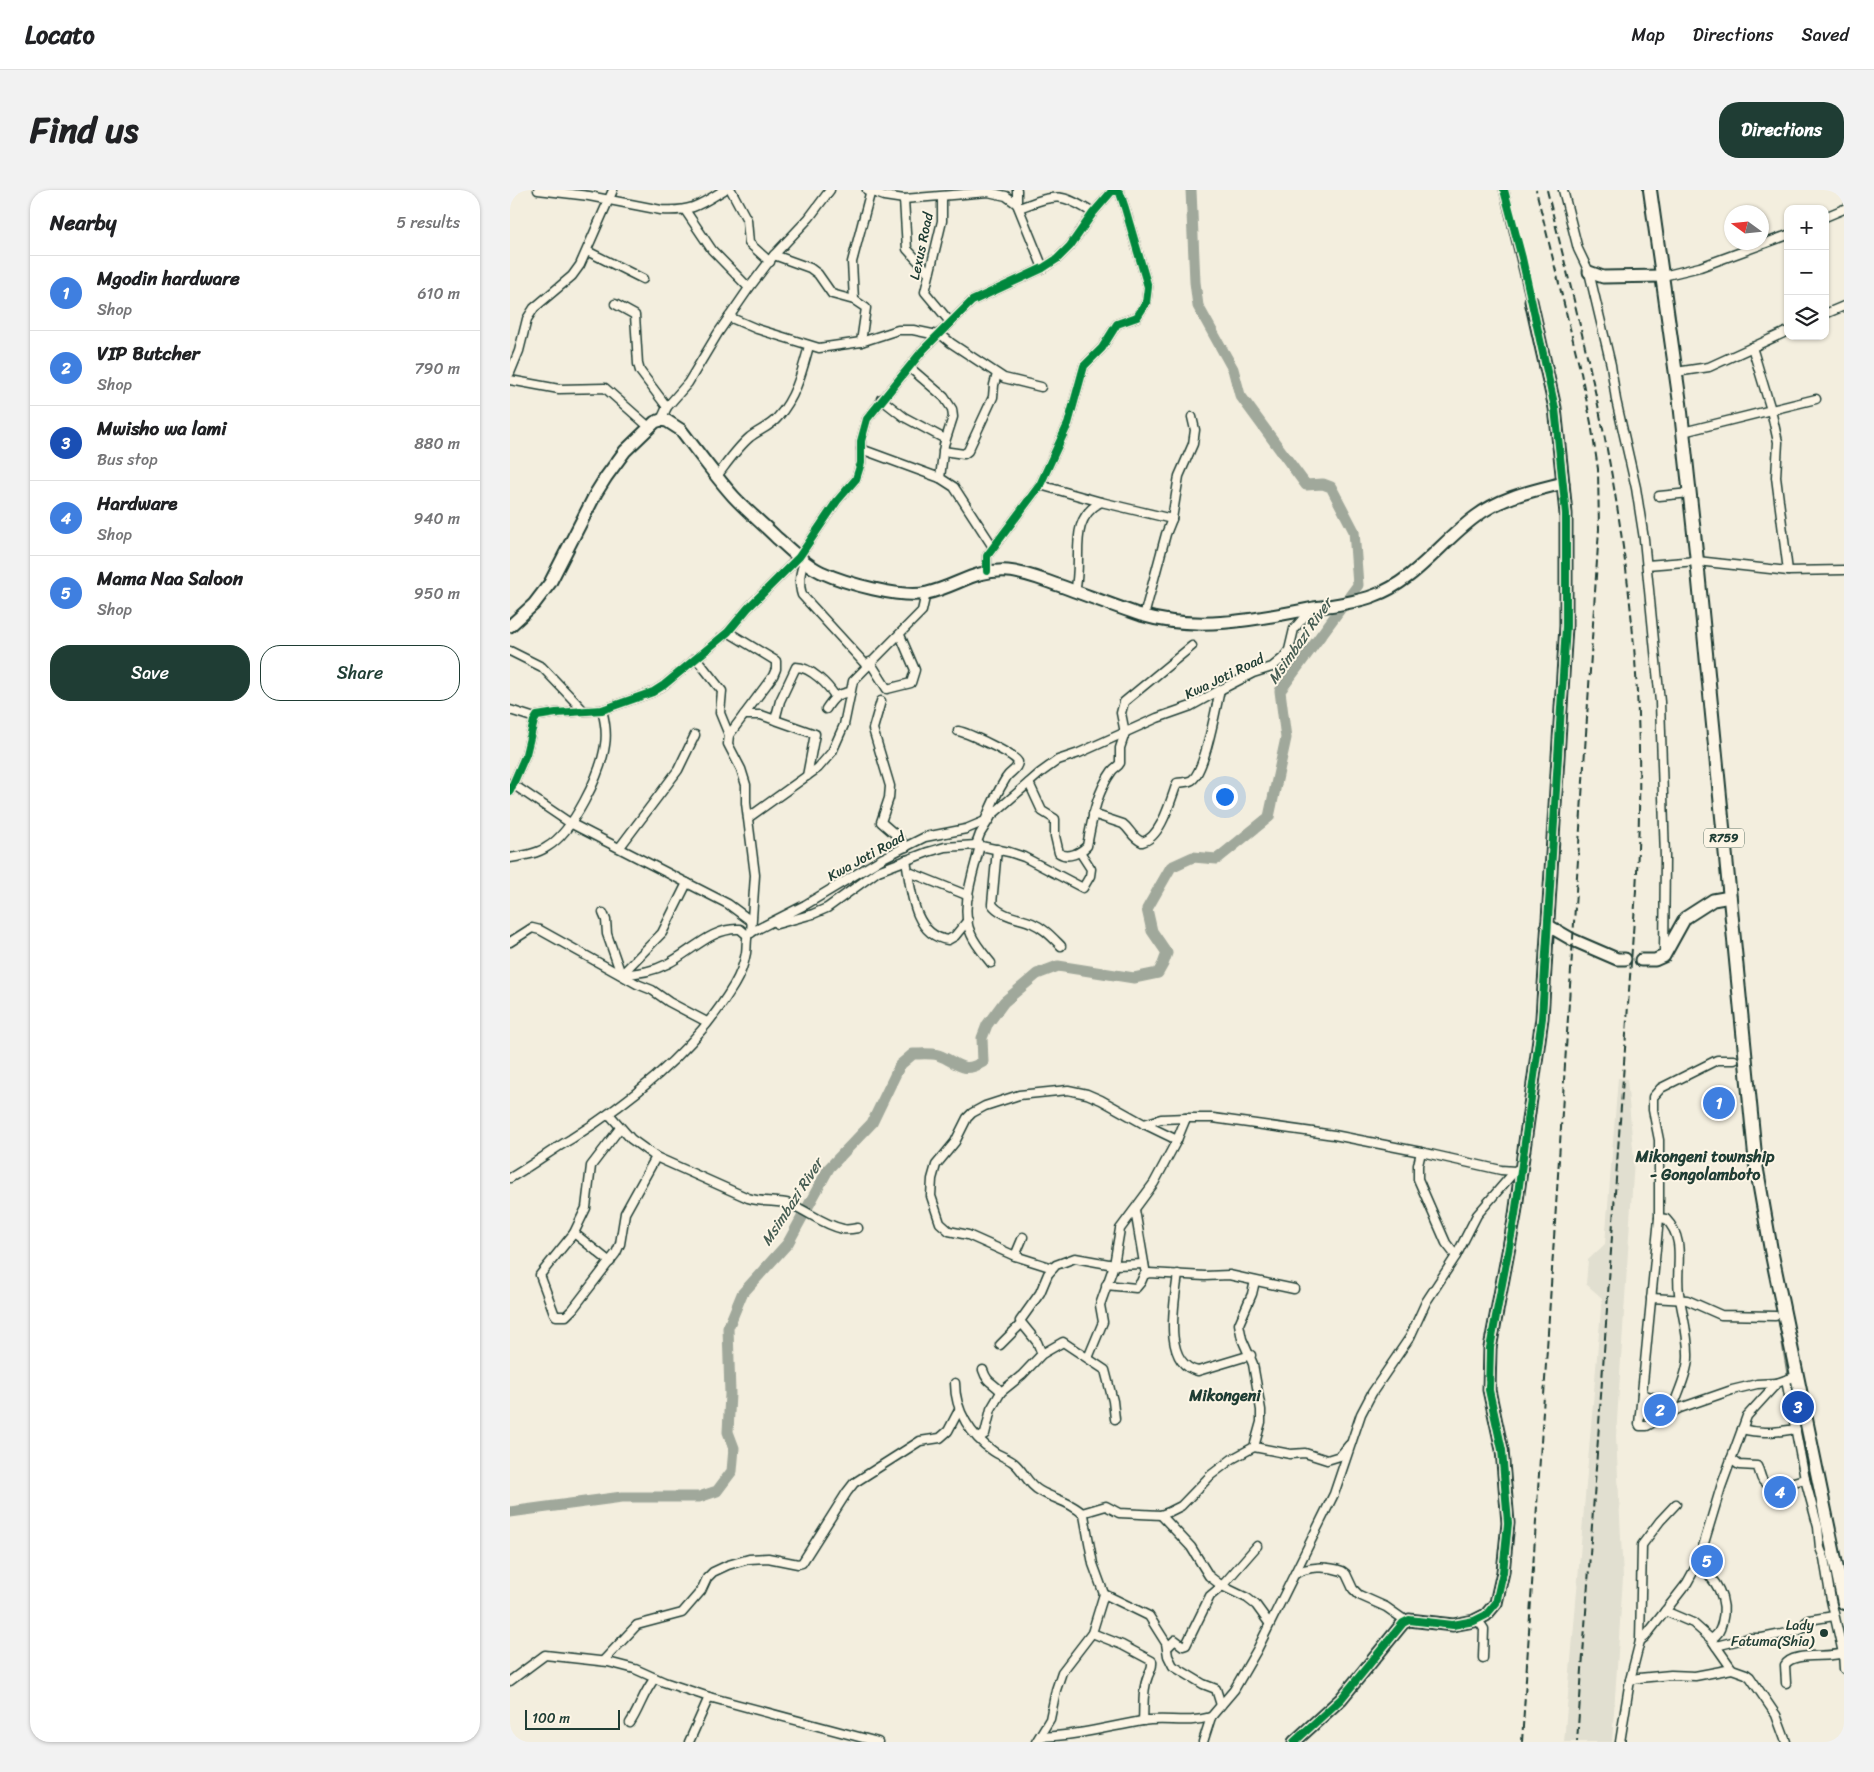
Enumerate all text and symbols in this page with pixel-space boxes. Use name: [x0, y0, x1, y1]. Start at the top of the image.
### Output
text: Locato: [25, 14, 95, 56]
text: Map: [1632, 19, 1665, 51]
text: Directions: [1693, 19, 1774, 51]
text: Saved: [1802, 19, 1849, 51]
text: Find us: [30, 99, 138, 161]
button: Directions: [1719, 102, 1844, 158]
text: Nearby: [50, 204, 116, 242]
north arrow: [1724, 205, 1769, 250]
map controls: [1784, 205, 1829, 340]
button: +: [1784, 205, 1829, 250]
text: 5 results: [396, 208, 460, 237]
street label: Lexus Road: [902, 209, 941, 282]
button: −: [1784, 250, 1829, 295]
text: Mgodin hardware: [97, 262, 240, 295]
text: 1: [63, 279, 69, 308]
text: 610 m: [417, 279, 460, 308]
text: Shop: [97, 295, 132, 324]
button: layers: [1784, 295, 1829, 340]
text: VIP Butcher: [97, 337, 200, 370]
text: 2: [61, 354, 71, 383]
text: 790 m: [414, 354, 460, 383]
text: Shop: [97, 370, 132, 399]
text: Mwisho wa lami: [97, 412, 227, 445]
text: 3: [62, 429, 70, 458]
text: 880 m: [414, 429, 460, 458]
text: Bus stop: [97, 445, 158, 474]
text: Hardware: [97, 487, 177, 520]
text: 4: [61, 504, 71, 533]
text: 940 m: [414, 504, 460, 533]
text: Shop: [97, 520, 132, 549]
text: Mama Naa Saloon: [97, 562, 243, 595]
text: 5: [61, 579, 71, 608]
text: 950 m: [414, 579, 460, 608]
water label: Msimbazi River: [1261, 590, 1341, 689]
text: Shop: [97, 595, 132, 624]
button: Save: [50, 645, 250, 701]
button: Share: [260, 645, 460, 701]
street label: Kwa Joti Road: [1180, 646, 1270, 707]
your location: [1212, 784, 1238, 810]
street label: Kwa Joti Road: [823, 824, 911, 888]
road number: R759: [1704, 828, 1744, 848]
pin: 1: [1703, 1084, 1735, 1122]
district label: Mikongeni township - Gongolamboto: [1634, 1142, 1775, 1189]
water label: Msimbazi River: [754, 1151, 832, 1251]
district label: Mikongeni: [1188, 1381, 1262, 1410]
pin: 3: [1782, 1388, 1814, 1426]
pin: 2: [1644, 1391, 1676, 1429]
pin: 4: [1764, 1473, 1796, 1511]
pin: 5: [1691, 1542, 1723, 1580]
place label: Lady Fatuma(Shia): [1731, 1613, 1815, 1654]
marker: Lady Fatuma(Shia): [1818, 1627, 1830, 1639]
text: 100 m: [532, 1706, 570, 1731]
scale bar: [525, 1707, 620, 1730]

